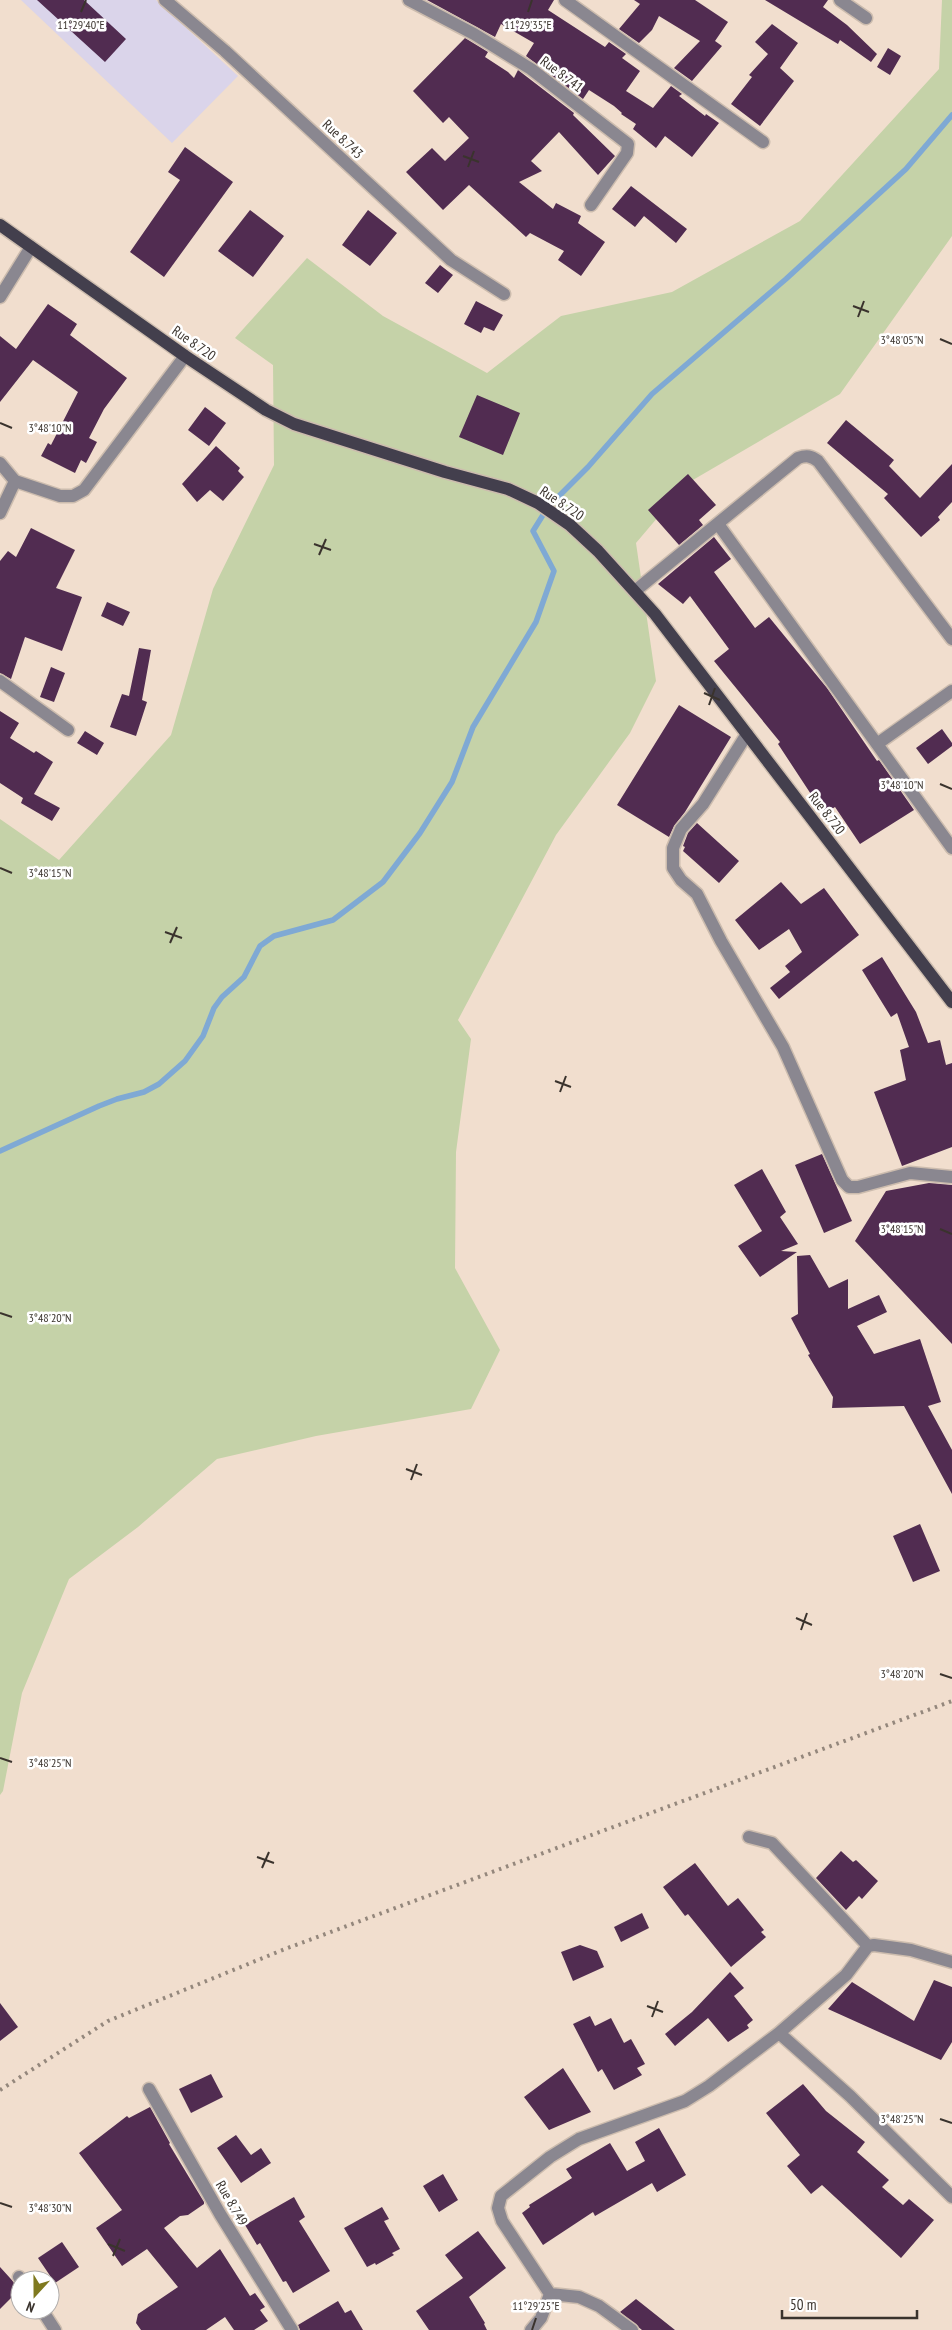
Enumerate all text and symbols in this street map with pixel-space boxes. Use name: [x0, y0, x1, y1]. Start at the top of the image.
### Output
text: 11°29'40"E: [57, 17, 105, 32]
text: 11°29'35"E: [504, 17, 552, 32]
street label: Rue 8.741: [537, 52, 587, 96]
street label: Rue 8.743: [319, 116, 367, 162]
street label: Rue 8.720: [169, 322, 219, 364]
text: 3°48'05"N: [880, 332, 924, 347]
text: 3°48'10"N: [28, 420, 72, 435]
street label: Rue 8.720: [537, 482, 587, 524]
text: 3°48'10"N: [880, 777, 924, 792]
street label: Rue 8.720: [805, 788, 849, 838]
text: 3°48'15"N: [28, 865, 72, 880]
text: 3°48'15"N: [880, 1221, 924, 1236]
text: 3°48'20"N: [28, 1310, 72, 1325]
text: 3°48'20"N: [880, 1666, 924, 1681]
text: 3°48'25"N: [28, 1755, 72, 1770]
text: 3°48'25"N: [880, 2111, 924, 2126]
street label: Rue 8.749: [212, 2177, 252, 2229]
text: 3°48'30"N: [28, 2200, 72, 2215]
north arrow: [10, 2270, 60, 2320]
scale bar: [782, 2288, 917, 2320]
text: 50 m: [790, 2295, 816, 2314]
text: N: [24, 2297, 37, 2317]
text: 11°29'25"E: [512, 2298, 560, 2313]

